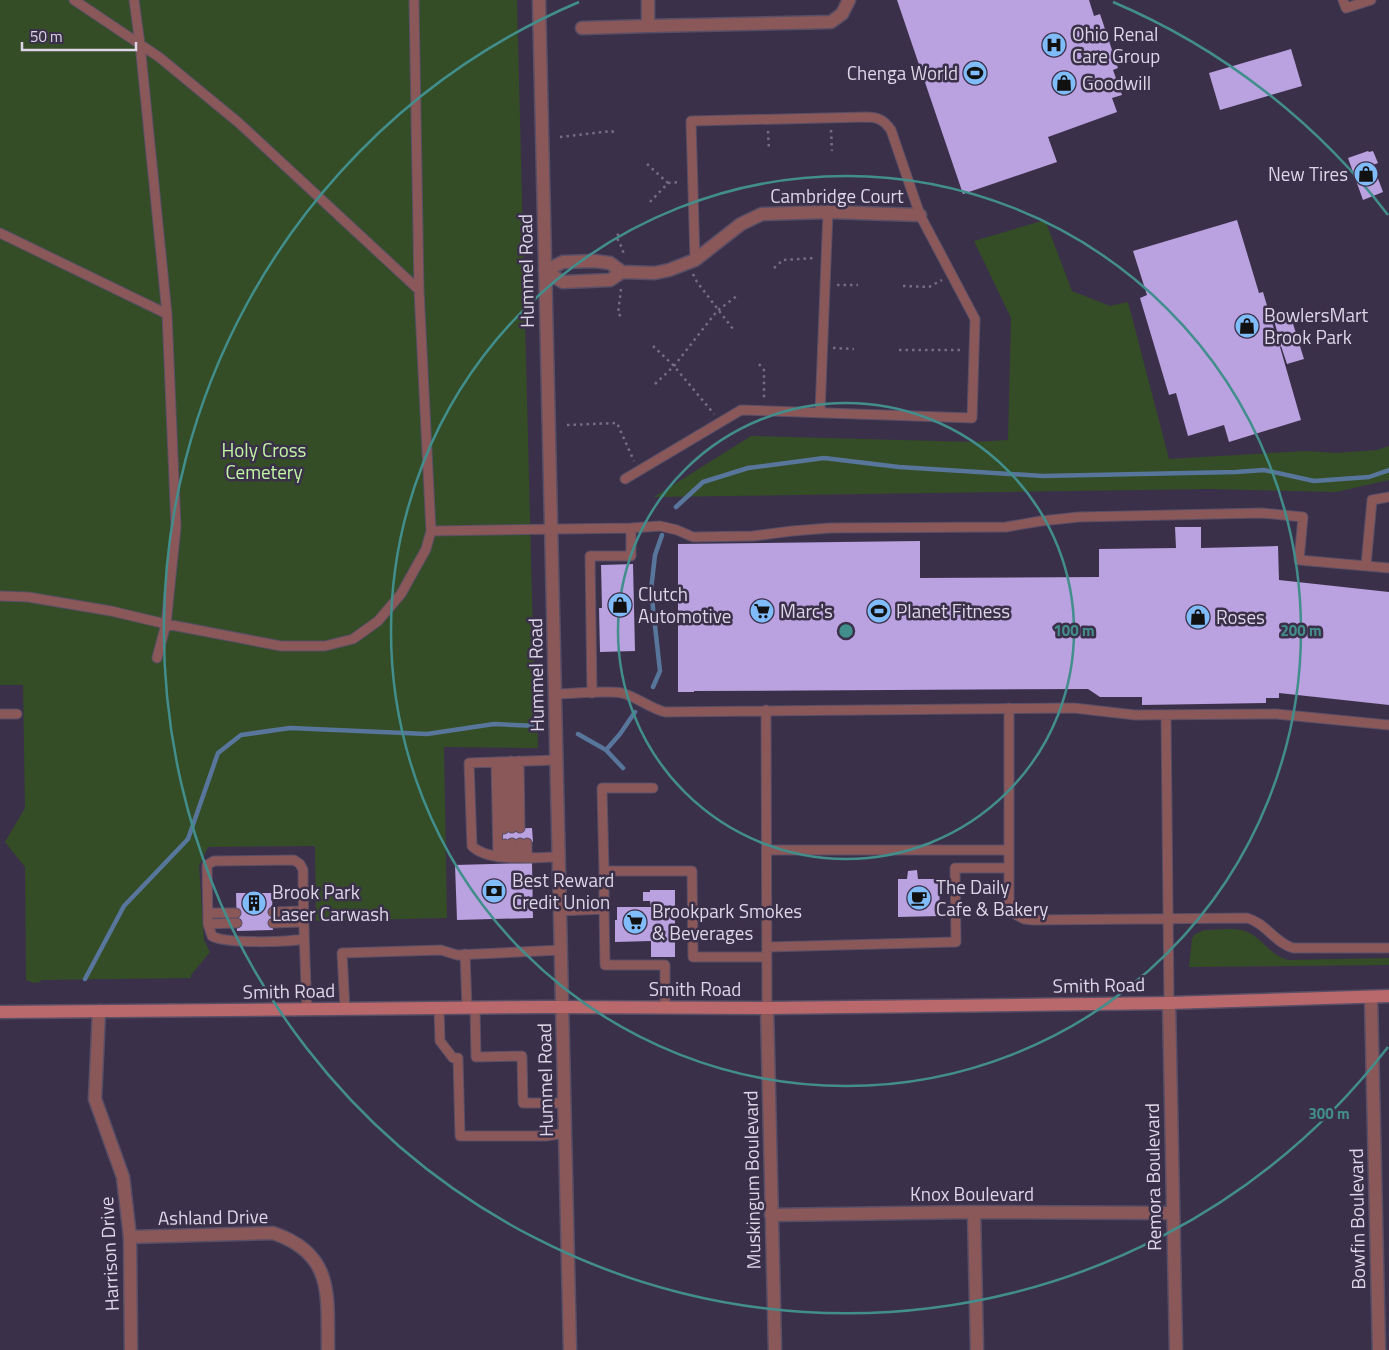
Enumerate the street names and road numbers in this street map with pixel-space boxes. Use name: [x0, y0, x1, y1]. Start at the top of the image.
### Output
street label: Cambridge Court: [770, 181, 904, 210]
street label: Hummel Road: [510, 214, 541, 328]
street label: Hummel Road: [520, 618, 551, 732]
street label: Smith Road: [1052, 969, 1146, 1000]
street label: Smith Road: [649, 974, 741, 1003]
street label: Smith Road: [242, 975, 336, 1006]
street label: Hummel Road: [529, 1023, 560, 1137]
street label: Muskingum Boulevard: [735, 1090, 768, 1270]
street label: Remora Boulevard: [1137, 1103, 1168, 1251]
street label: Bowfin Boulevard: [1341, 1148, 1372, 1290]
street label: Knox Boulevard: [910, 1179, 1034, 1208]
street label: Harrison Drive: [91, 1196, 126, 1312]
street label: Ashland Drive: [158, 1201, 268, 1232]

